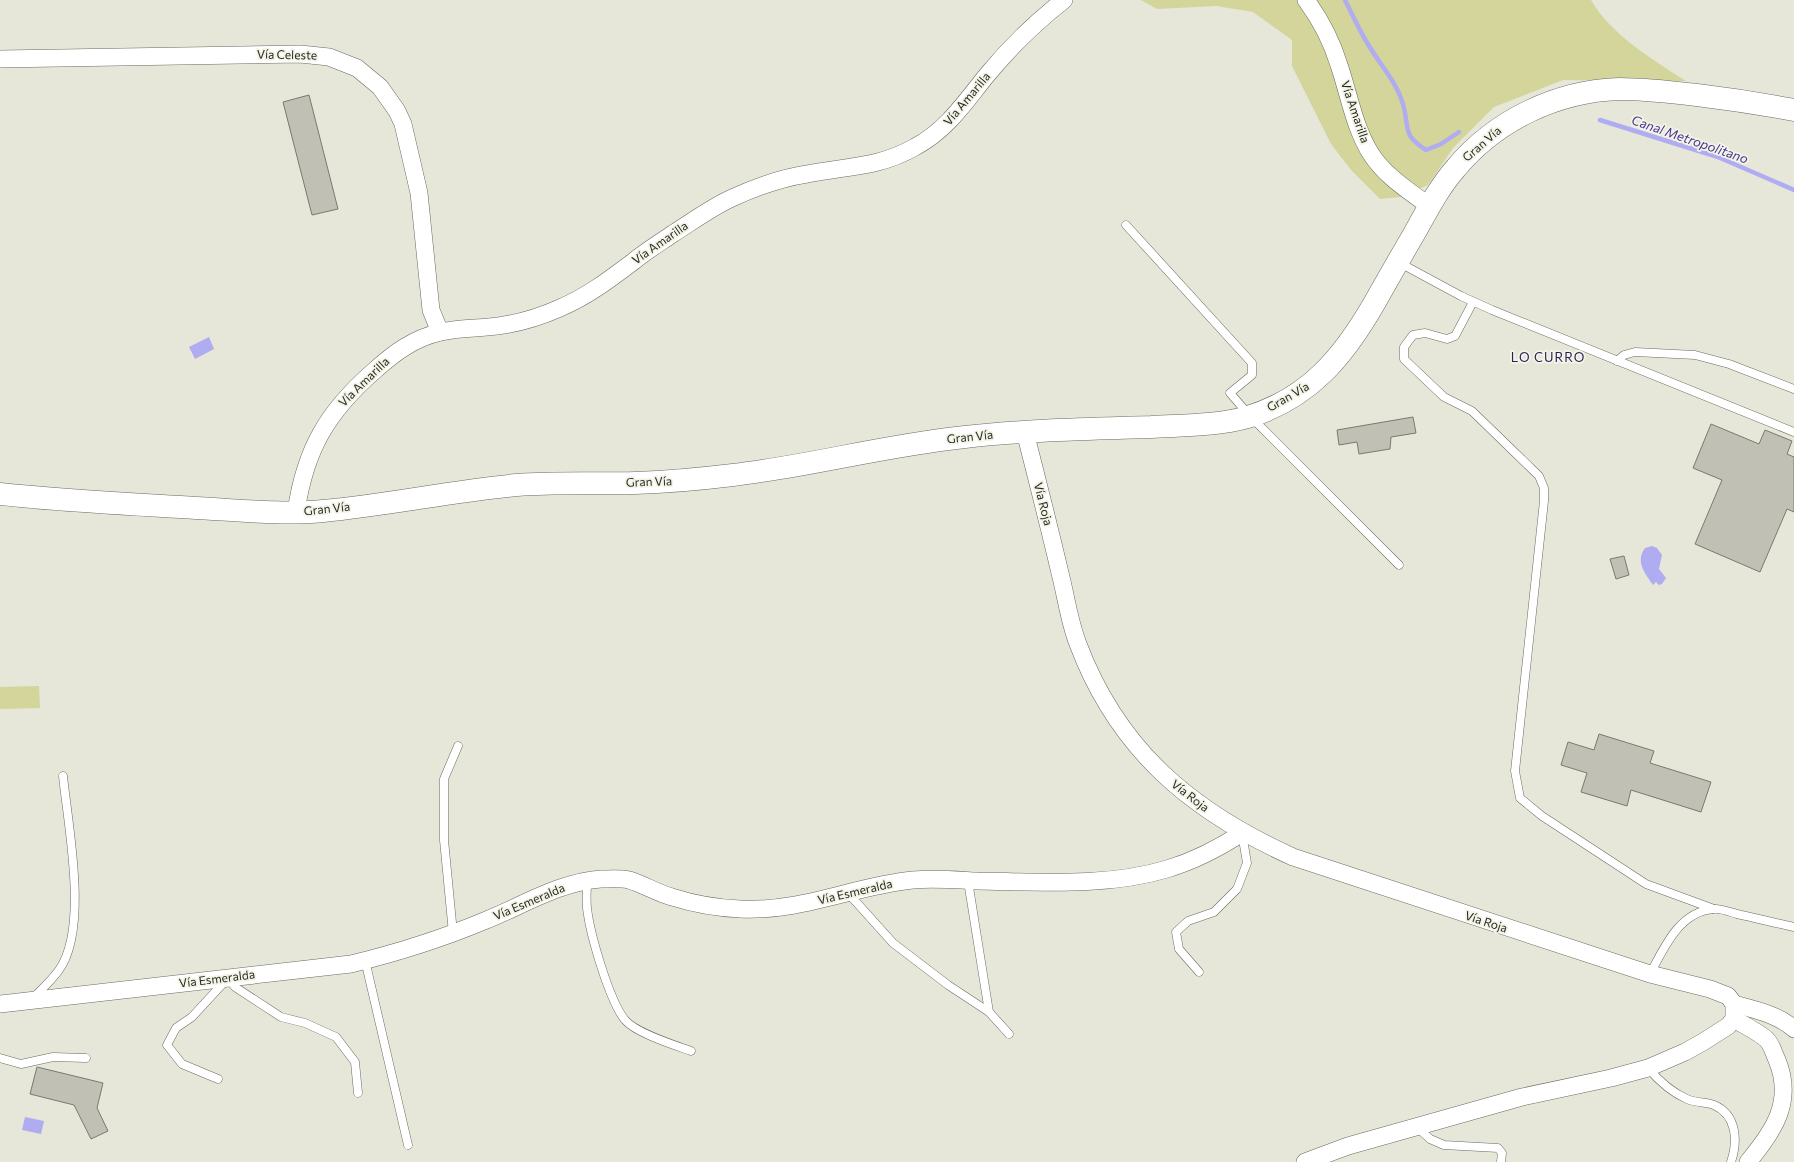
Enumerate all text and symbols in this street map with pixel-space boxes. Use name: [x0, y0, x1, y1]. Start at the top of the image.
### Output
street label: Vía Celeste: [257, 46, 317, 62]
street label: Vía Amarilla: [940, 69, 993, 128]
street label: Vía Amarilla: [1339, 79, 1373, 145]
water label: Canal Metropolitano: [1630, 112, 1751, 167]
street label: Gran Vía: [1459, 123, 1503, 164]
street label: Vía Amarilla: [629, 218, 690, 267]
district label: LO CURRO: [1511, 349, 1585, 365]
street label: Vía Amarilla: [335, 354, 392, 409]
street label: Gran Vía: [1264, 378, 1311, 414]
street label: Gran Vía: [946, 427, 994, 445]
street label: Gran Vía: [626, 473, 672, 489]
street label: Vía Roja: [1032, 481, 1056, 527]
street label: Gran Vía: [303, 499, 351, 517]
street label: Vía Roja: [1169, 776, 1212, 814]
street label: Vía Esmeralda: [816, 876, 894, 906]
street label: Vía Esmeralda: [491, 880, 566, 922]
street label: Vía Roja: [1463, 908, 1509, 934]
street label: Vía Esmeralda: [178, 966, 256, 990]

